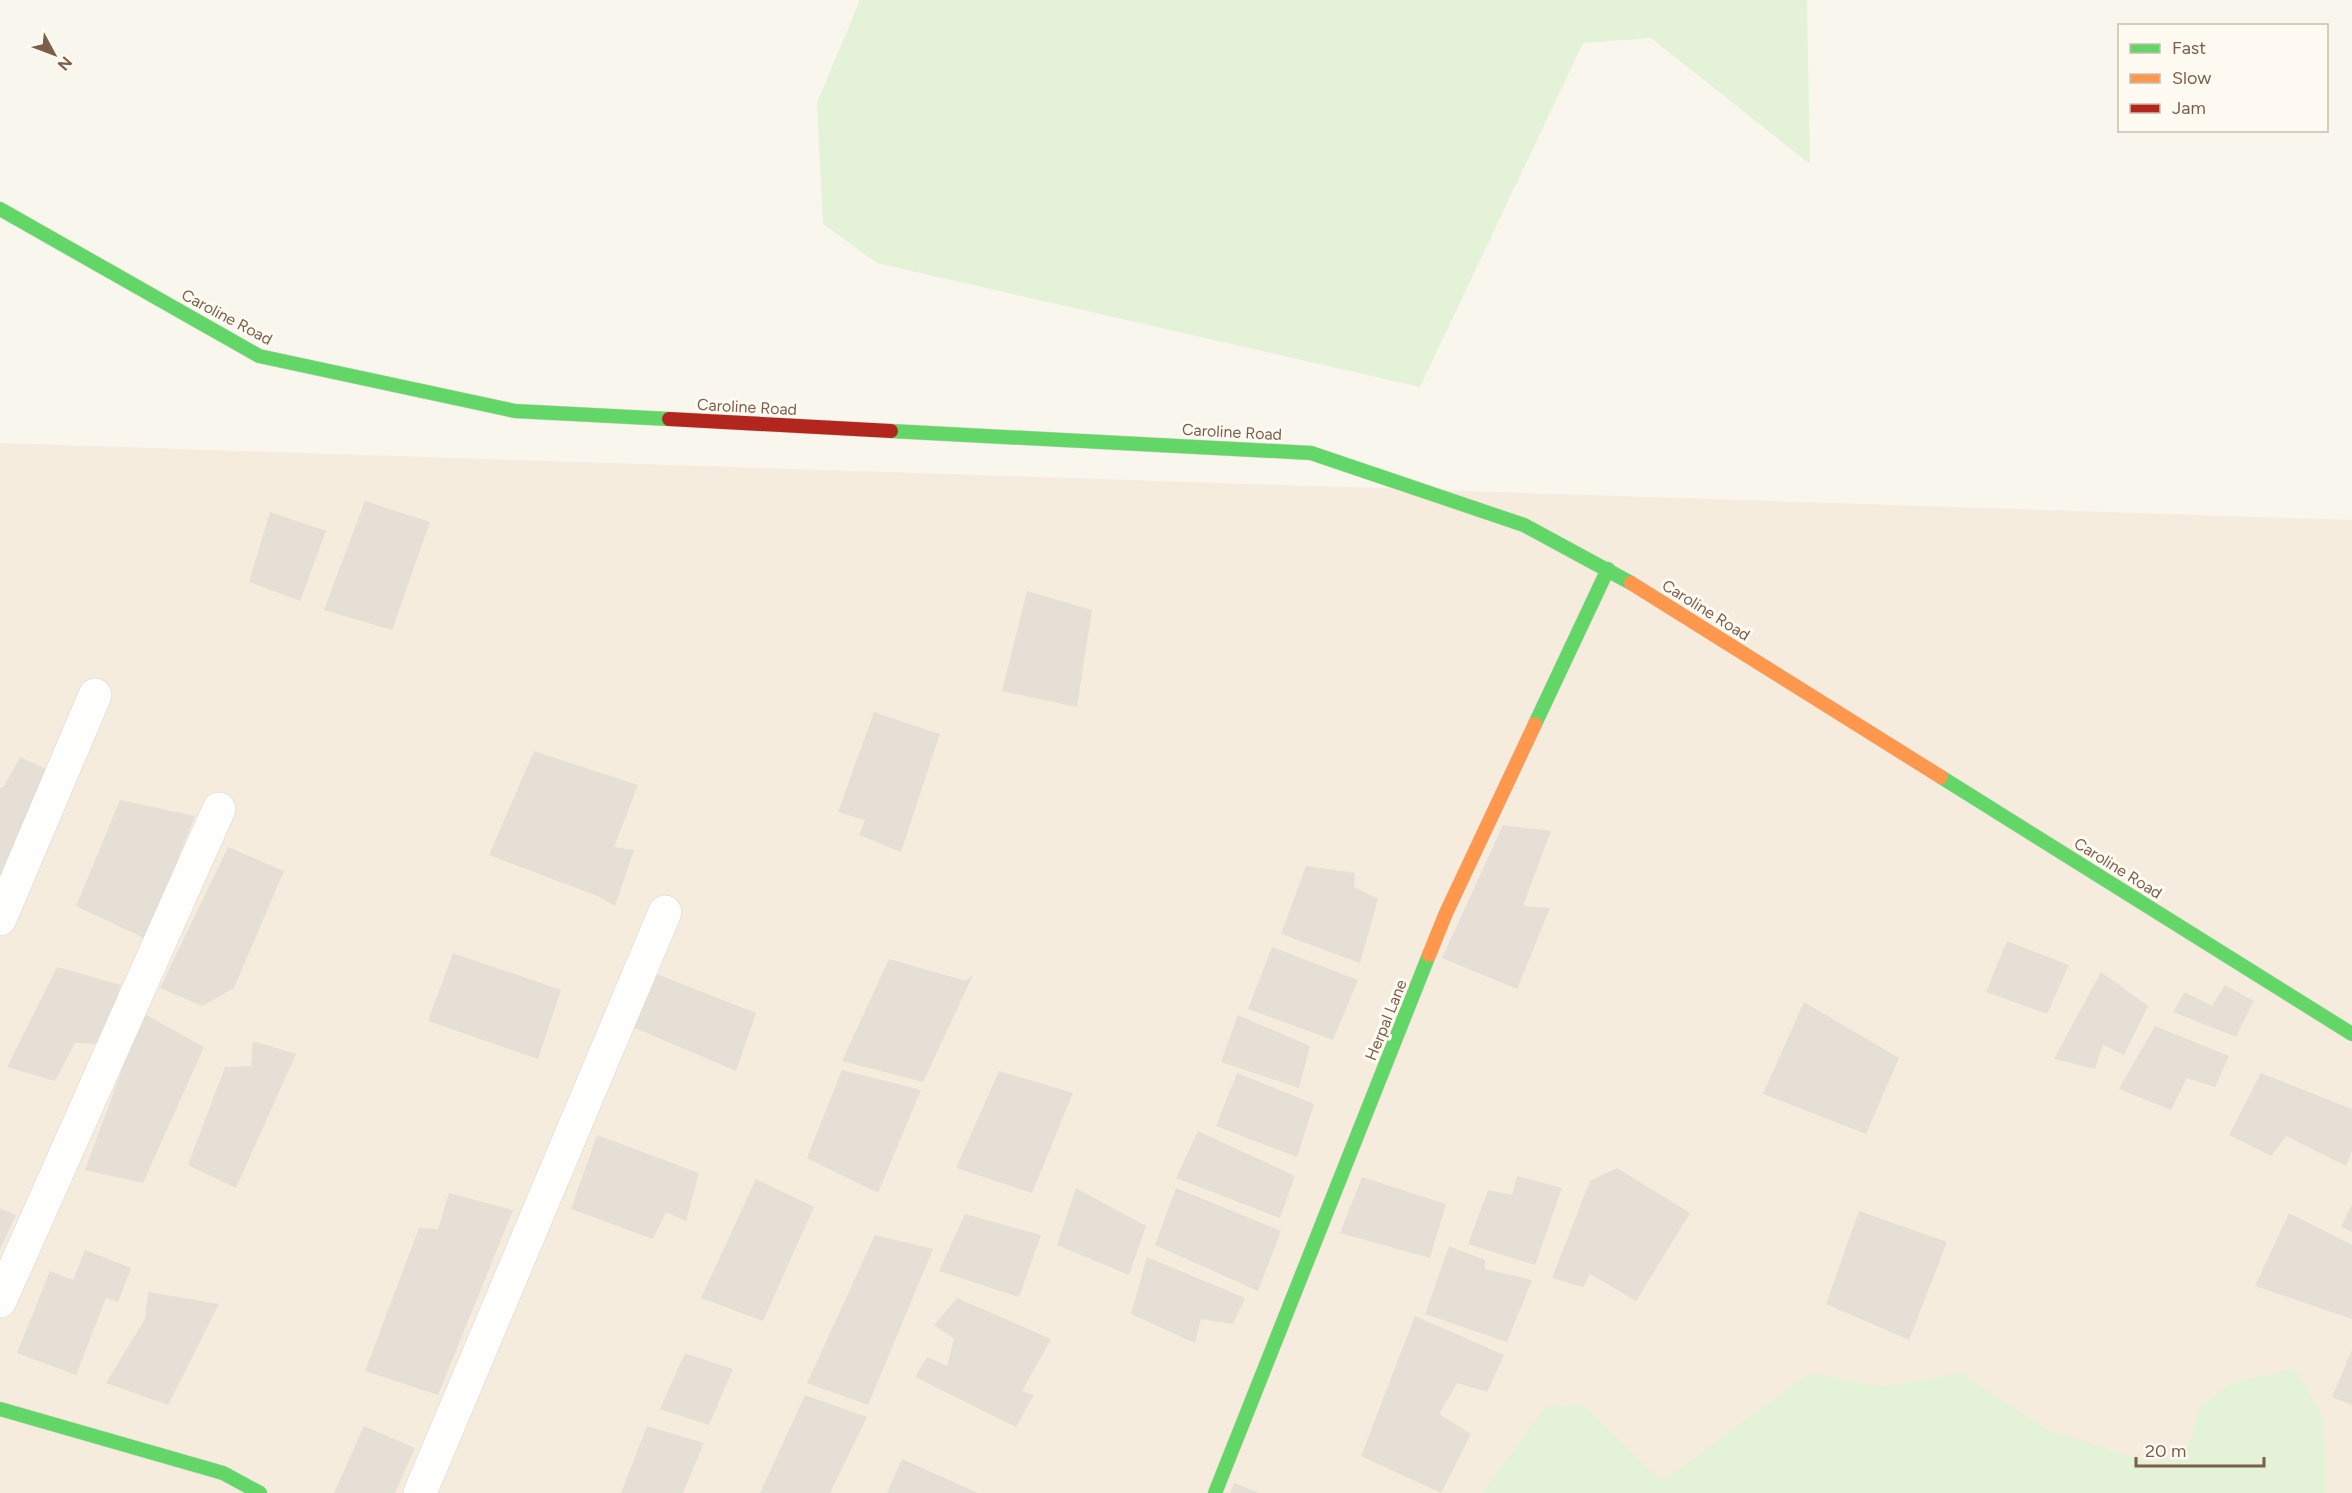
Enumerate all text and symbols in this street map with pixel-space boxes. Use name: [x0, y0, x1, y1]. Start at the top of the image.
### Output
north arrow: [24, 24, 84, 84]
legend: [2118, 24, 2328, 132]
text: Fast: [2172, 37, 2206, 59]
text: N: [54, 53, 76, 74]
text: Slow: [2172, 67, 2211, 89]
text: Jam: [2172, 97, 2206, 119]
street label: Caroline Road: [178, 285, 276, 349]
street label: Caroline Road: [697, 395, 797, 419]
street label: Caroline Road: [1182, 420, 1282, 444]
street label: Caroline Road: [1659, 575, 1753, 645]
street label: Caroline Road: [2071, 833, 2165, 903]
street label: Herpal Lane: [1361, 977, 1411, 1063]
scale bar: [2136, 1430, 2264, 1468]
text: 20 m: [2145, 1440, 2186, 1462]

